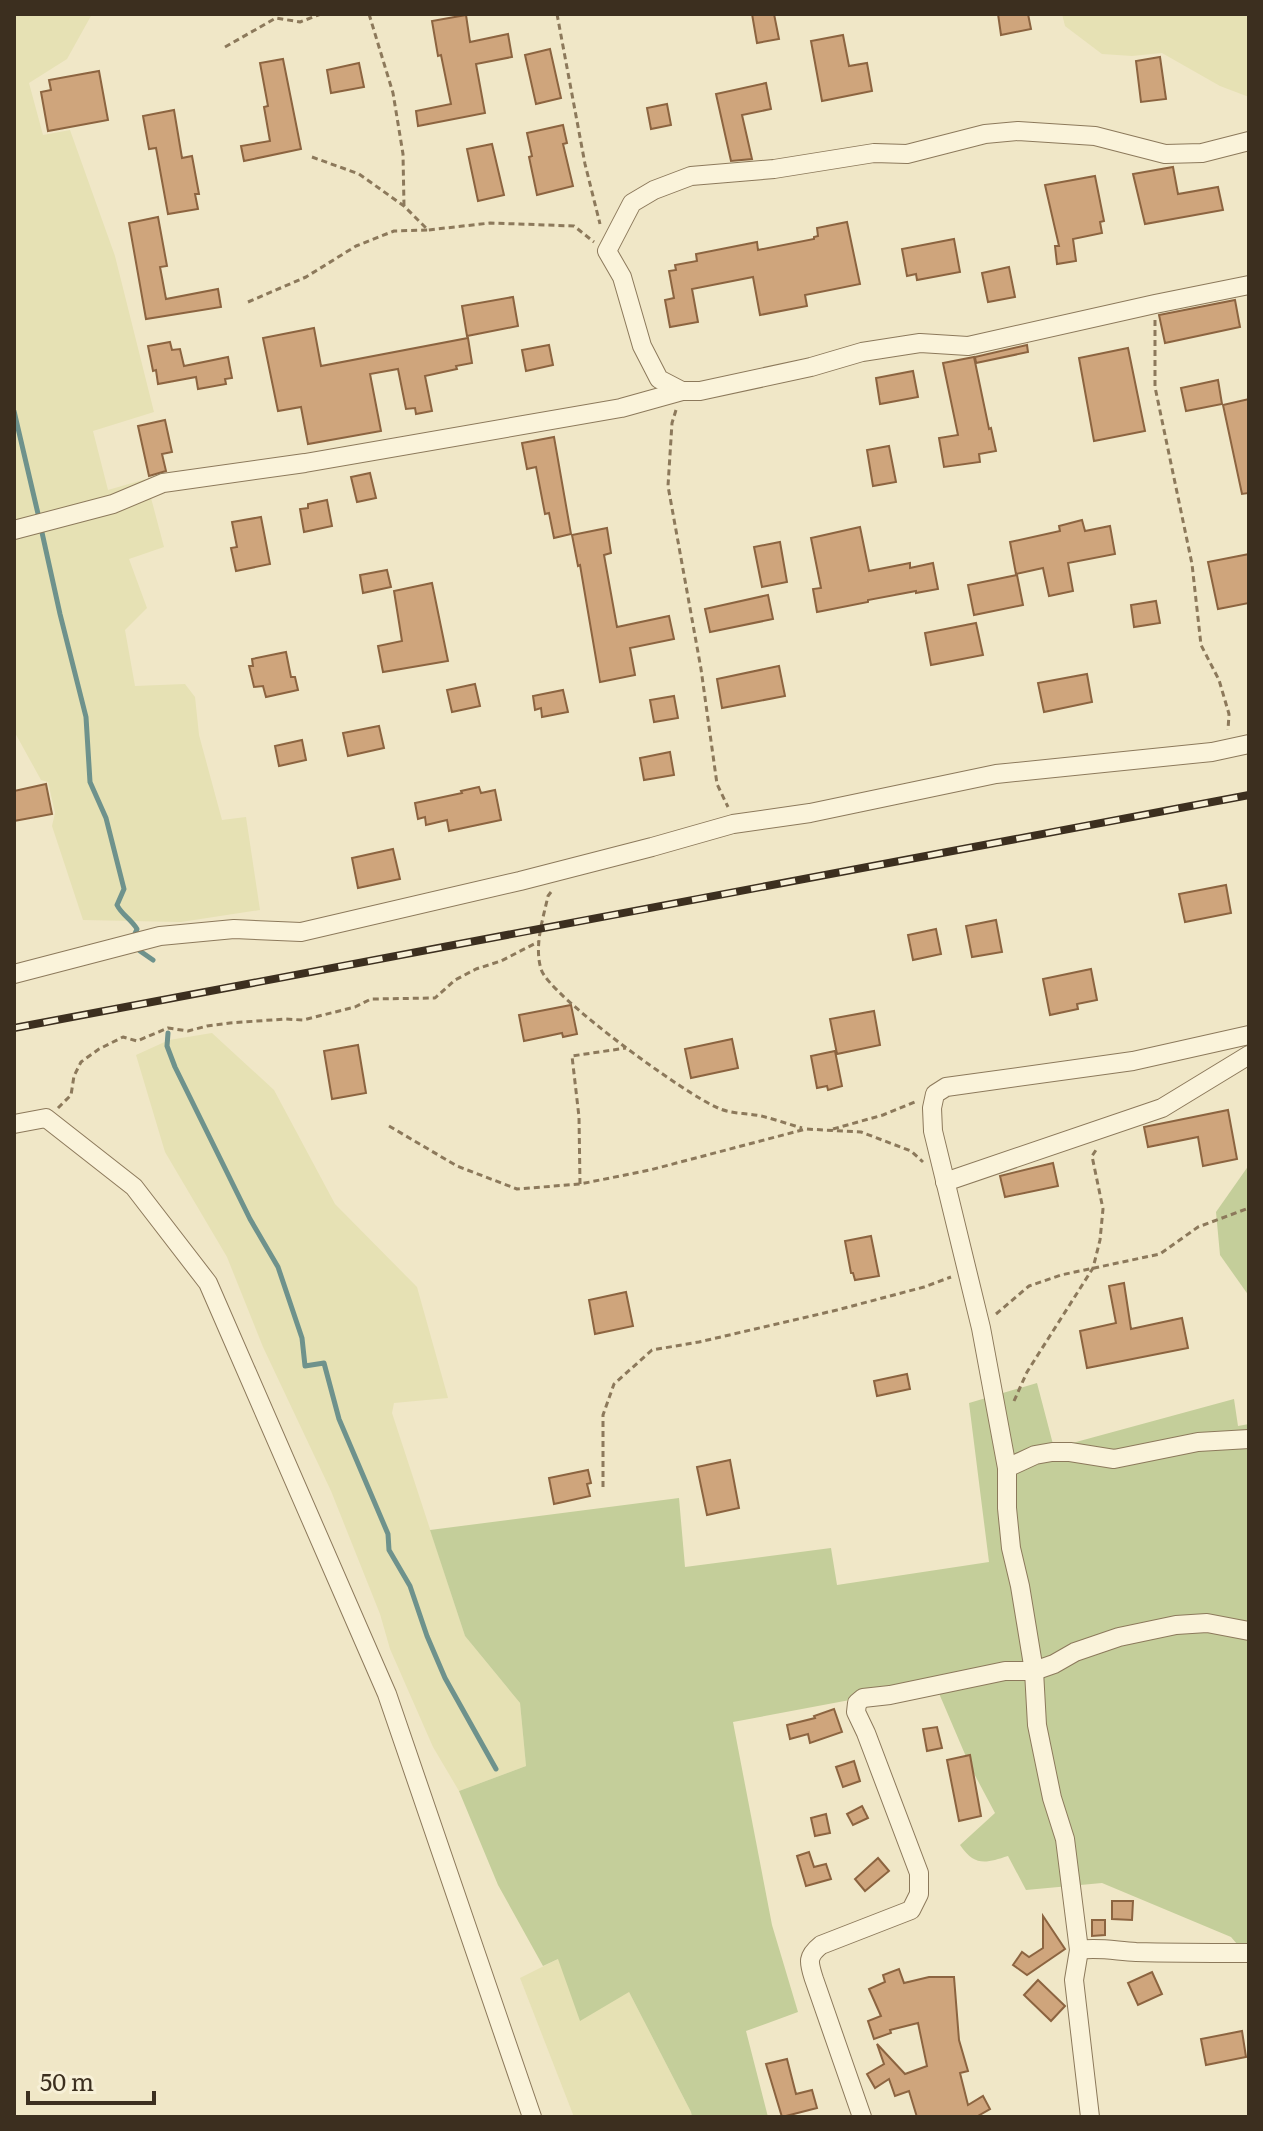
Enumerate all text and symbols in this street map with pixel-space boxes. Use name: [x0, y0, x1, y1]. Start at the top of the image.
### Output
scale bar: [28, 2055, 154, 2105]
text: 50 m: [40, 2063, 94, 2098]

